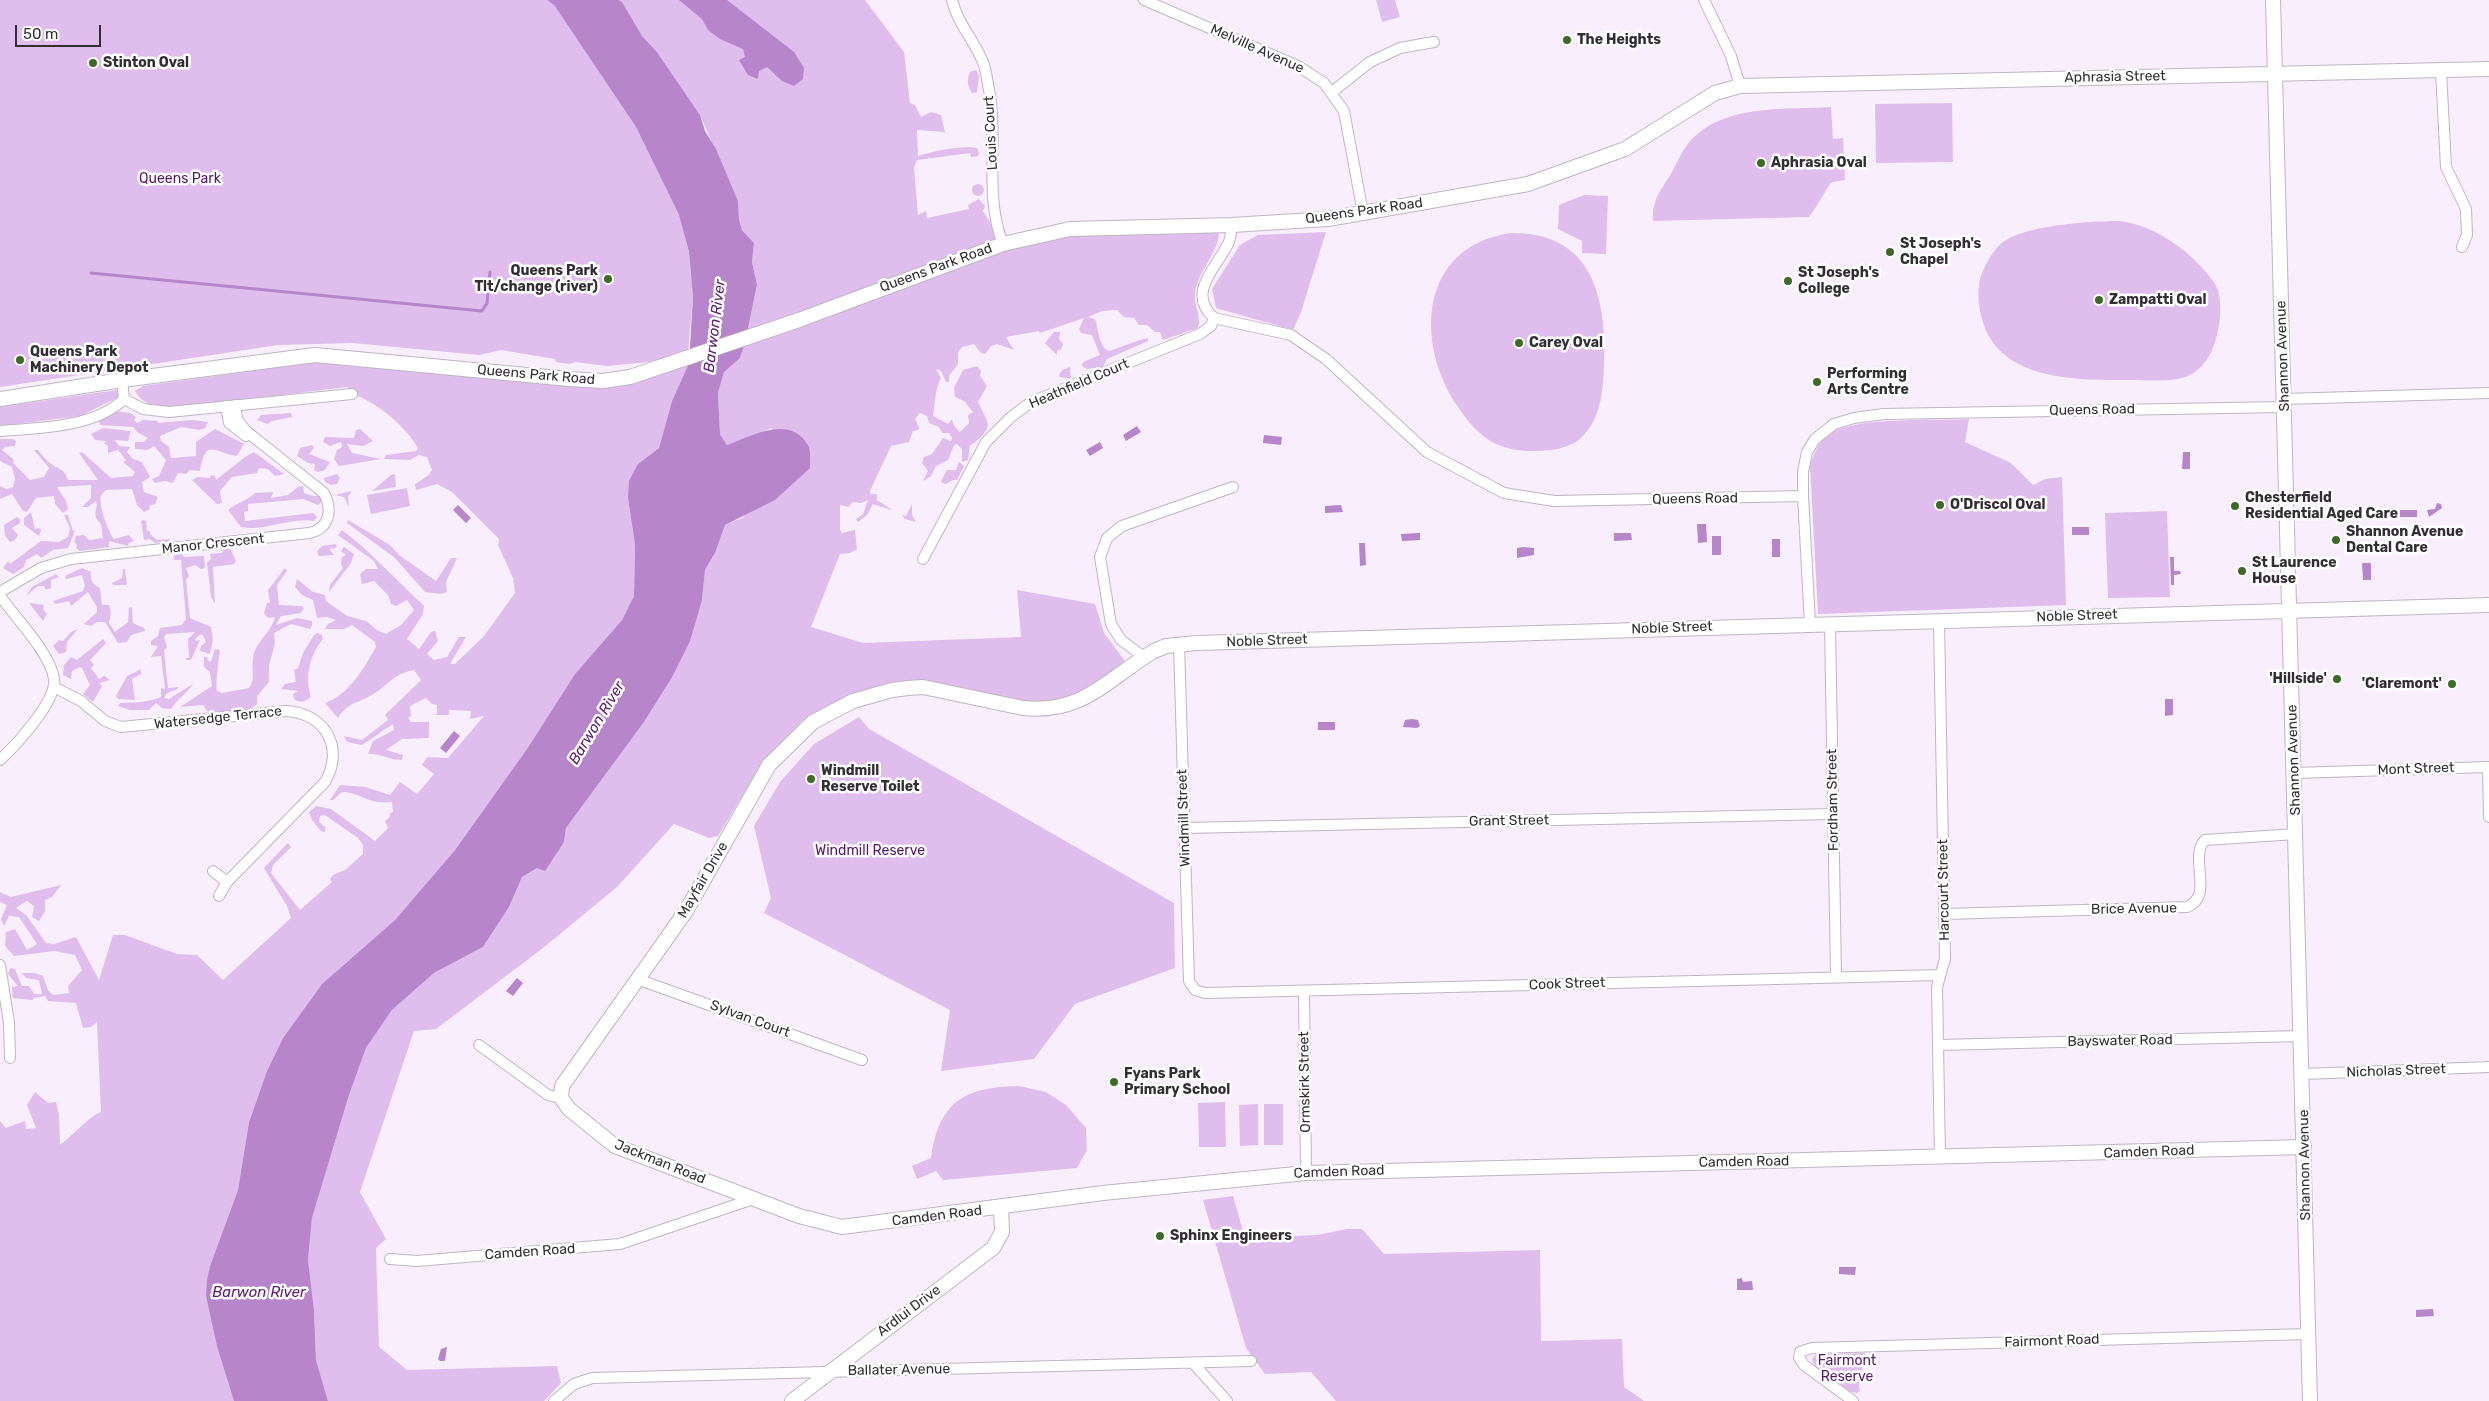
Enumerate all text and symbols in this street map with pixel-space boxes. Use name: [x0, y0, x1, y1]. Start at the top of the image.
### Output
scale bar: [18, 15, 104, 47]
street label: Melville Avenue: [1208, 21, 1306, 77]
text: 50 m: [23, 25, 58, 43]
place label: The Heights: [1577, 32, 1661, 48]
marker: The Heights: [1561, 34, 1573, 46]
place label: Stinton Oval: [103, 55, 189, 71]
marker: Stinton Oval: [87, 57, 99, 69]
street label: Aphrasia Street: [2064, 68, 2166, 86]
street label: Louis Court: [981, 95, 1001, 171]
place label: Aphrasia Oval: [1771, 155, 1867, 171]
marker: Aphrasia Oval: [1755, 157, 1767, 169]
park label: Queens Park: [139, 171, 221, 187]
street label: Queens Park Road: [1304, 194, 1424, 228]
place label: St Joseph's Chapel: [1900, 236, 1981, 268]
street label: Queens Park Road: [878, 240, 994, 296]
marker: St Joseph's Chapel: [1884, 246, 1896, 258]
place label: Queens Park Tlt/change (river): [474, 263, 598, 296]
place label: St Joseph's College: [1798, 265, 1879, 298]
marker: Queens Park Tlt/change (river): [602, 273, 614, 285]
marker: St Joseph's College: [1782, 275, 1794, 287]
water label: Barwon River: [700, 279, 730, 373]
place label: Zampatti Oval: [2109, 292, 2207, 308]
marker: Zampatti Oval: [2093, 294, 2105, 306]
street label: Shannon Avenue: [2273, 300, 2293, 412]
place label: Carey Oval: [1529, 335, 1603, 351]
marker: Carey Oval: [1513, 337, 1525, 349]
place label: Queens Park Machinery Depot: [30, 344, 148, 377]
marker: Queens Park Machinery Depot: [14, 354, 26, 366]
street label: Heathfield Court: [1027, 355, 1131, 413]
street label: Queens Park Road: [476, 361, 596, 389]
place label: Performing Arts Centre: [1827, 366, 1909, 398]
marker: Performing Arts Centre: [1811, 376, 1823, 388]
street label: Queens Road: [2049, 401, 2135, 419]
street label: Queens Road: [1652, 490, 1738, 508]
place label: Chesterfield Residential Aged Care: [2245, 490, 2398, 522]
place label: O'Driscol Oval: [1950, 497, 2046, 513]
marker: O'Driscol Oval: [1934, 499, 1946, 511]
marker: Chesterfield Residential Aged Care: [2229, 500, 2241, 512]
place label: Shannon Avenue Dental Care: [2346, 524, 2463, 556]
street label: Manor Crescent: [161, 530, 265, 558]
marker: Shannon Avenue Dental Care: [2330, 534, 2342, 546]
place label: St Laurence House: [2252, 555, 2337, 588]
marker: St Laurence House: [2236, 565, 2248, 577]
street label: Noble Street: [2036, 606, 2118, 626]
street label: Noble Street: [1631, 618, 1713, 638]
street label: Noble Street: [1226, 631, 1308, 651]
place label: 'Hillside': [2269, 671, 2327, 687]
marker: 'Hillside': [2331, 673, 2343, 685]
place label: 'Claremont': [2362, 676, 2442, 692]
water label: Barwon River: [565, 678, 629, 768]
marker: 'Claremont': [2446, 678, 2458, 690]
street label: Watersedge Terrace: [153, 703, 283, 733]
street label: Shannon Avenue: [2284, 704, 2304, 816]
street label: Fordham Street: [1824, 749, 1842, 851]
street label: Mont Street: [2377, 759, 2455, 779]
place label: Windmill Reserve Toilet: [821, 763, 920, 796]
street label: Windmill Street: [1174, 769, 1194, 867]
marker: Windmill Reserve Toilet: [805, 773, 817, 785]
street label: Grant Street: [1469, 812, 1549, 830]
street label: Mayfair Drive: [674, 839, 732, 921]
street label: Harcourt Street: [1935, 839, 1953, 941]
park label: Windmill Reserve: [815, 843, 925, 859]
street label: Brice Avenue: [2091, 900, 2177, 918]
street label: Cook Street: [1528, 974, 1606, 994]
street label: Sylvan Court: [708, 997, 792, 1041]
street label: Ormskirk Street: [1296, 1031, 1314, 1133]
street label: Bayswater Road: [2067, 1032, 2173, 1050]
street label: Nicholas Street: [2346, 1061, 2446, 1081]
place label: Fyans Park Primary School: [1124, 1066, 1230, 1098]
marker: Fyans Park Primary School: [1108, 1076, 1120, 1088]
street label: Shannon Avenue: [2296, 1109, 2314, 1221]
street label: Jackman Road: [612, 1136, 708, 1188]
street label: Camden Road: [2103, 1142, 2195, 1162]
street label: Camden Road: [1698, 1153, 1790, 1171]
street label: Camden Road: [1293, 1162, 1385, 1182]
street label: Camden Road: [891, 1202, 983, 1230]
place label: Sphinx Engineers: [1170, 1228, 1292, 1244]
marker: Sphinx Engineers: [1154, 1230, 1166, 1242]
street label: Camden Road: [484, 1240, 576, 1264]
street label: Ardlui Drive: [874, 1282, 944, 1340]
water label: Barwon River: [212, 1284, 306, 1302]
street label: Fairmont Road: [2004, 1331, 2100, 1351]
park label: Fairmont Reserve: [1818, 1353, 1876, 1385]
street label: Ballater Avenue: [848, 1361, 950, 1379]

